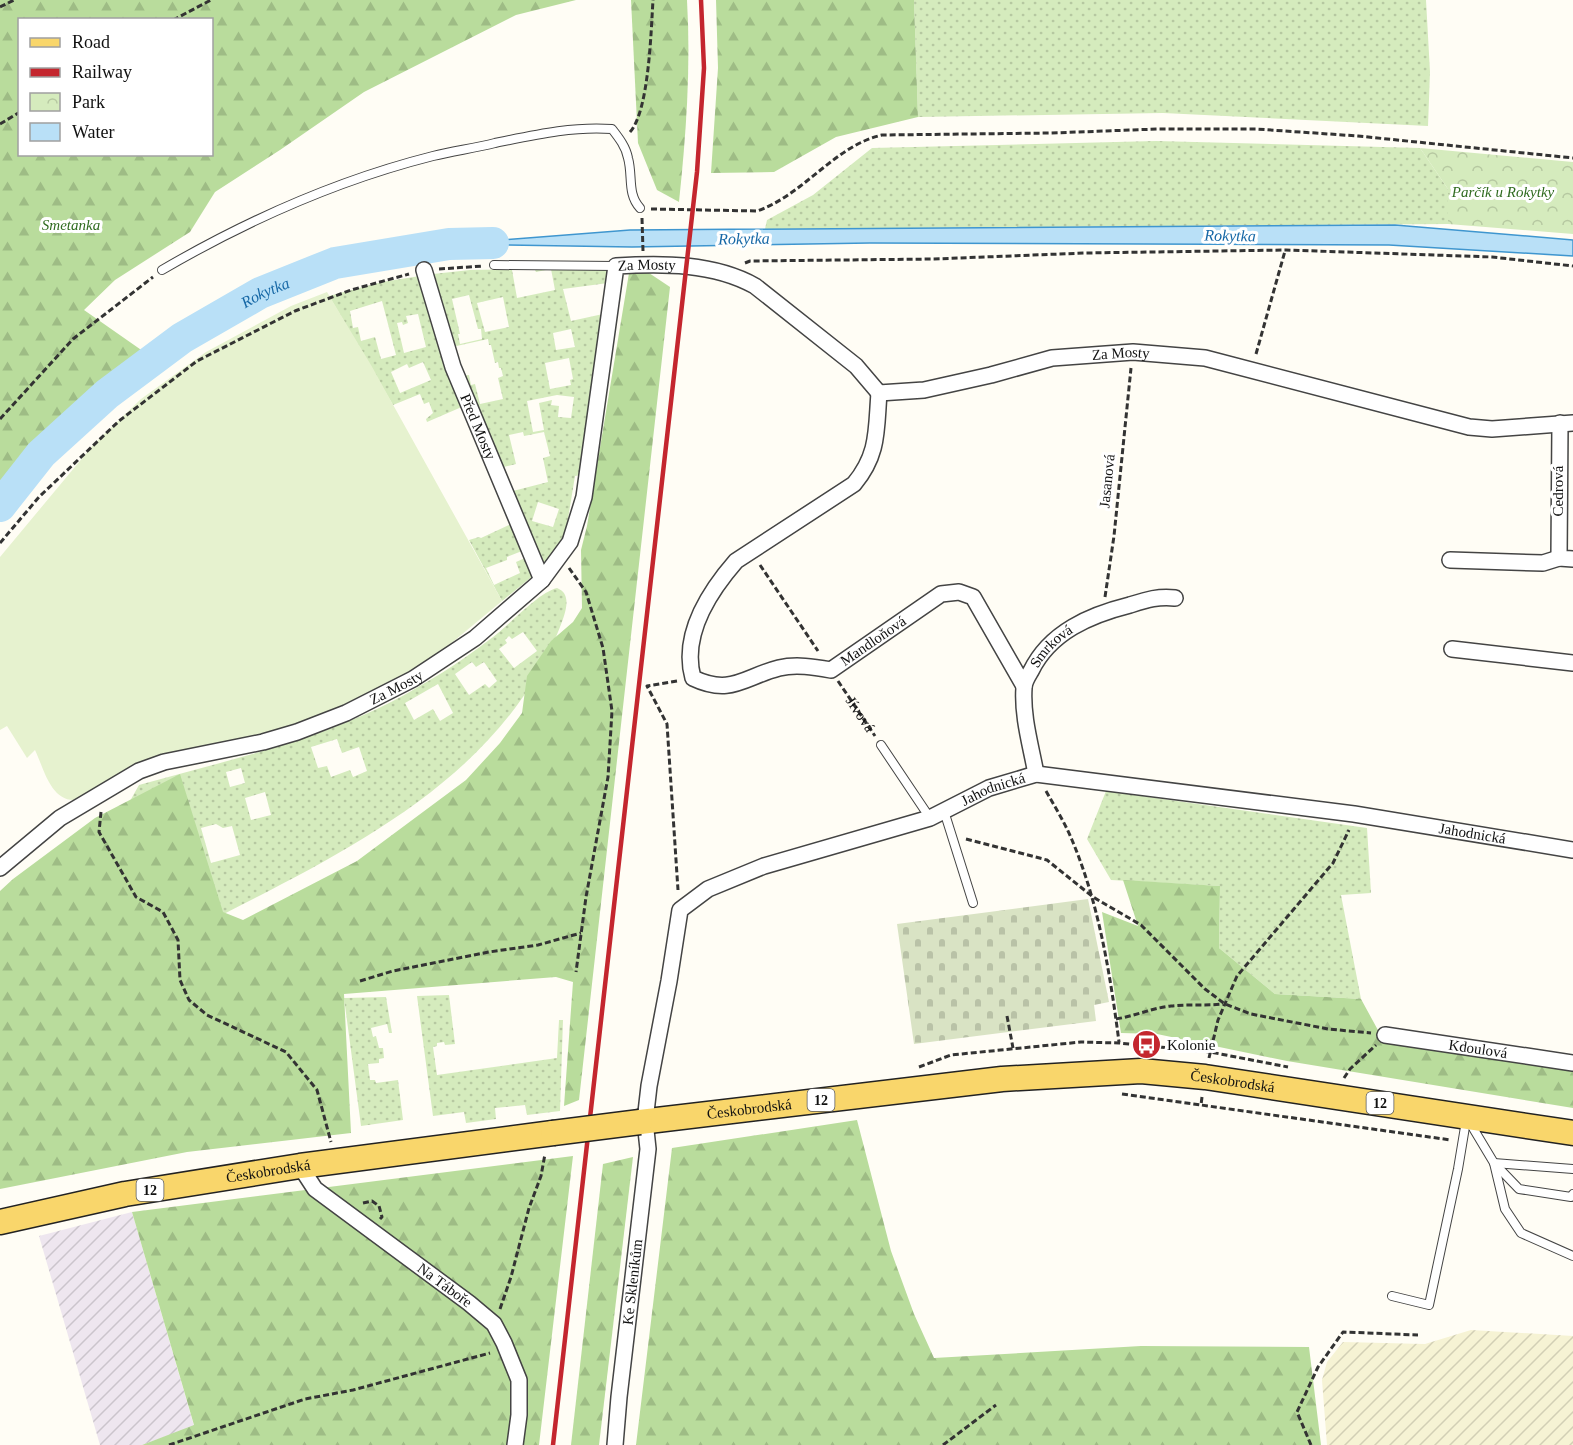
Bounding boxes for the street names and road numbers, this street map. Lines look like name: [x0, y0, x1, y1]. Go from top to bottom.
street label: Za Mosty: [617, 257, 677, 274]
street label: Za Mosty: [1091, 344, 1151, 363]
street label: Před Mosty: [457, 392, 499, 462]
street label: Jasanová: [1096, 453, 1118, 509]
street label: Cedrová: [1550, 465, 1566, 516]
street label: Mandloňová: [837, 613, 909, 669]
street label: Smrková: [1027, 621, 1076, 670]
street label: Za Mosty: [367, 666, 426, 708]
street label: Jívová: [843, 693, 878, 735]
street label: Jahodnická: [958, 770, 1027, 809]
street label: Jahodnická: [1438, 820, 1507, 847]
street label: Kdoulová: [1448, 1037, 1509, 1061]
street label: Českobrodská: [1190, 1068, 1276, 1096]
road number: 12: [808, 1089, 834, 1111]
road number: 12: [1366, 1092, 1394, 1114]
street label: Českobrodská: [706, 1096, 793, 1122]
street label: Českobrodská: [225, 1157, 311, 1186]
road number: 12: [136, 1179, 164, 1201]
street label: Ke Skleníkům: [619, 1238, 645, 1326]
street label: Na Táboře: [415, 1260, 475, 1311]

